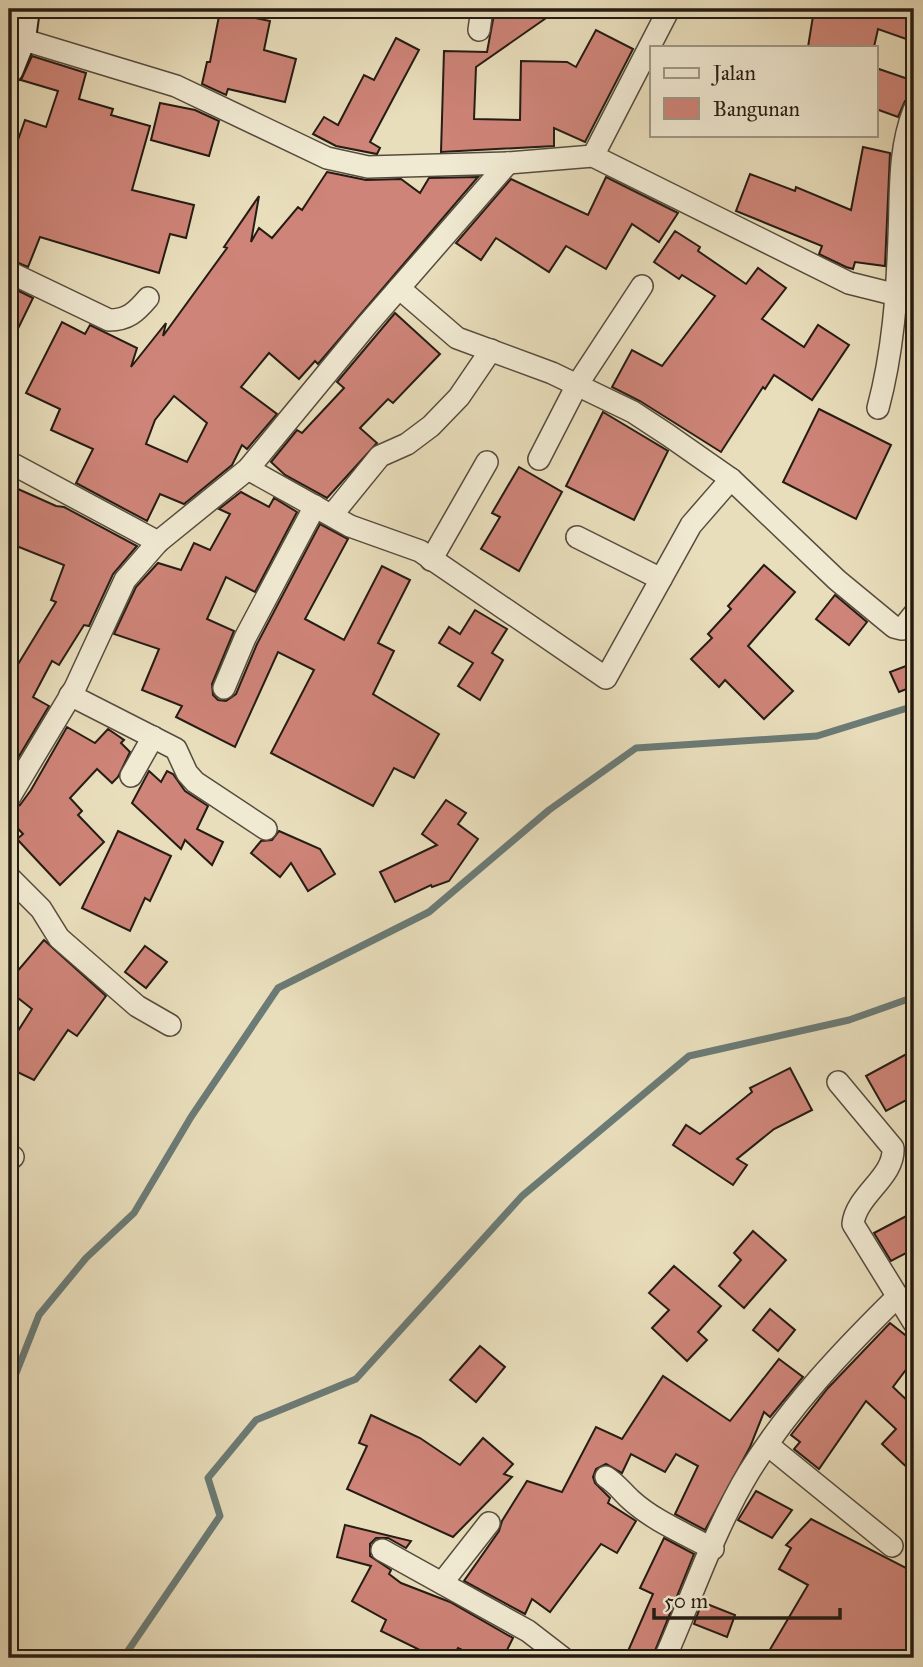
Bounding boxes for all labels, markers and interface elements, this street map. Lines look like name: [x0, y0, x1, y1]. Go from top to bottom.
legend: [650, 46, 878, 136]
text: Jalan: [711, 60, 756, 86]
text: Bangunan: [713, 96, 800, 122]
scale bar: [654, 1576, 839, 1620]
text: 50 m: [664, 1588, 709, 1614]

